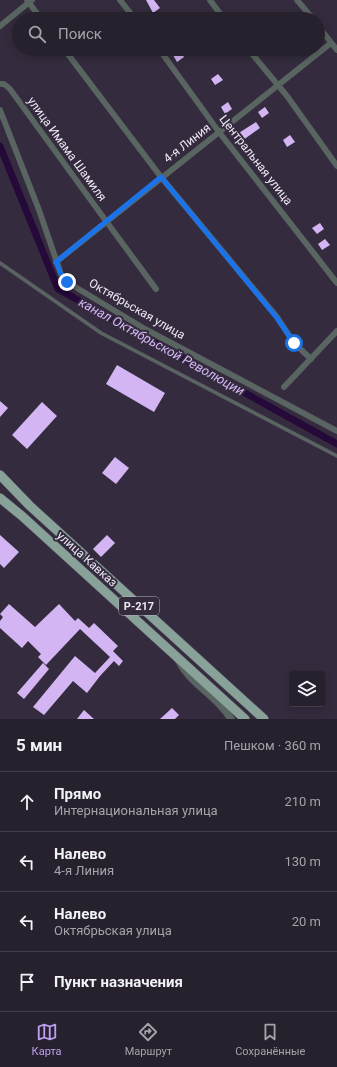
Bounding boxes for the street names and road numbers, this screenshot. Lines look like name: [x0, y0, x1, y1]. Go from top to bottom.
street label: улица Имама Шамиля: [24, 94, 110, 204]
street label: Центральная улица: [216, 112, 296, 208]
street label: 4-я Линия: [161, 120, 213, 166]
street label: Октябрьская улица: [86, 276, 188, 342]
street label: улица Кавказ: [54, 528, 120, 590]
road number: Р-217: [119, 597, 159, 615]

